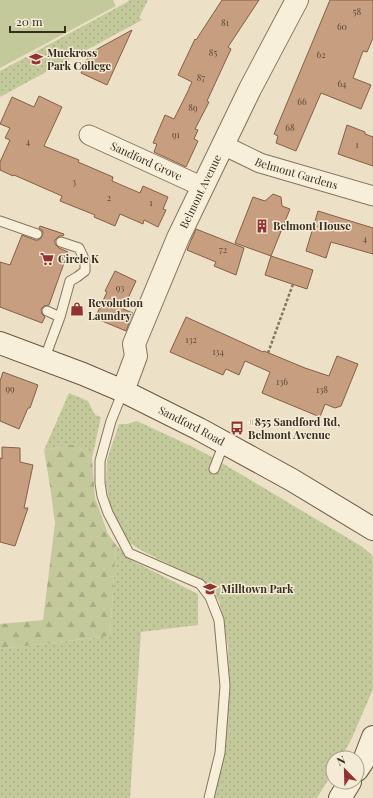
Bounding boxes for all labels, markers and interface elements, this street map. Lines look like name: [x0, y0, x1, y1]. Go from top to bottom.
house number: 58: [353, 5, 362, 17]
scale bar: [10, 8, 65, 34]
text: 20 m: [16, 13, 43, 29]
house number: 81: [221, 16, 230, 28]
house number: 60: [337, 20, 347, 32]
place label: Muckross Park College: [47, 45, 112, 73]
house number: 85: [209, 46, 217, 58]
house number: 62: [317, 48, 325, 60]
school or university icon: Muckross Park College: [28, 51, 44, 67]
house number: 87: [197, 71, 206, 83]
house number: 64: [337, 77, 347, 89]
house number: 66: [297, 95, 307, 107]
house number: 89: [188, 101, 198, 113]
house number: 68: [285, 121, 295, 133]
house number: 91: [172, 128, 181, 140]
house number: 4: [26, 135, 31, 147]
street label: Sandford Grove: [108, 138, 185, 184]
house number: 1: [355, 138, 359, 150]
street label: Belmont Avenue: [176, 151, 224, 231]
street label: Belmont Gardens: [252, 154, 340, 192]
house number: 3: [72, 175, 76, 187]
house number: 2: [107, 191, 111, 203]
house number: 1: [149, 196, 153, 208]
building icon: Belmont House: [254, 218, 270, 234]
place label: Belmont House: [273, 218, 351, 233]
house number: 4: [363, 232, 368, 244]
house number: 72: [219, 243, 227, 255]
supermarket icon: Circle K: [39, 251, 55, 267]
place label: Circle K: [58, 251, 99, 266]
house number: 93: [116, 281, 124, 293]
place label: Revolution Laundry: [88, 295, 143, 323]
shop icon: Revolution Laundry: [69, 301, 85, 317]
house number: 132: [185, 333, 197, 345]
house number: 134: [212, 345, 224, 357]
house number: 136: [276, 375, 288, 387]
house number: 99: [5, 382, 15, 394]
house number: 138: [316, 383, 328, 395]
street label: Sandford Road: [156, 402, 228, 449]
place label: #855 Sandford Rd, Belmont Avenue: [248, 414, 340, 442]
bus stop icon: #855 Sandford Rd, Belmont Avenue: [229, 420, 245, 436]
school or university icon: Milltown Park: [202, 581, 218, 597]
place label: Milltown Park: [221, 581, 294, 596]
north arrow: [325, 750, 365, 790]
text: N: [334, 752, 348, 769]

